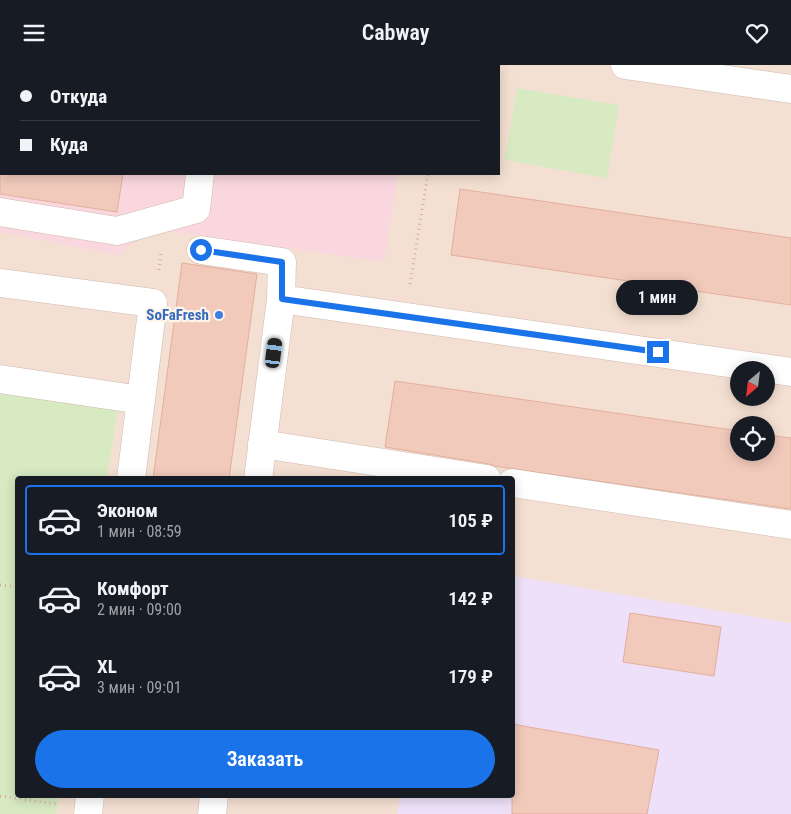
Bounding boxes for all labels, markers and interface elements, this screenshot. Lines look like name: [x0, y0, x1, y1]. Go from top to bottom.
icon: menu: [20, 19, 48, 47]
icon: heart: [743, 19, 771, 47]
text: Cabway: [362, 20, 429, 45]
text: Откуда: [50, 85, 107, 108]
text: Куда: [50, 133, 88, 156]
route start: [190, 239, 212, 261]
callout: 1 мин: [617, 279, 699, 315]
text: 1 мин: [638, 288, 676, 307]
place label: SoFaFresh: [146, 306, 209, 324]
marker: SoFaFresh: [213, 309, 225, 321]
car: [264, 337, 283, 369]
route end: [647, 341, 669, 363]
north arrow: [730, 361, 775, 406]
map controls: [730, 361, 775, 461]
button: locate: [730, 416, 775, 461]
icon: car: [37, 498, 82, 543]
text: Эконом: [97, 499, 158, 522]
text: 105 ₽: [448, 509, 493, 532]
text: 1 мин · 08:59: [97, 522, 182, 541]
icon: car: [37, 576, 82, 621]
text: Комфорт: [97, 577, 169, 600]
text: 142 ₽: [448, 587, 493, 610]
text: 2 мин · 09:00: [97, 600, 182, 619]
icon: car: [37, 654, 82, 699]
text: XL: [97, 655, 117, 678]
text: 179 ₽: [448, 665, 493, 688]
text: 3 мин · 09:01: [97, 678, 182, 697]
button: Заказать: [35, 730, 495, 788]

